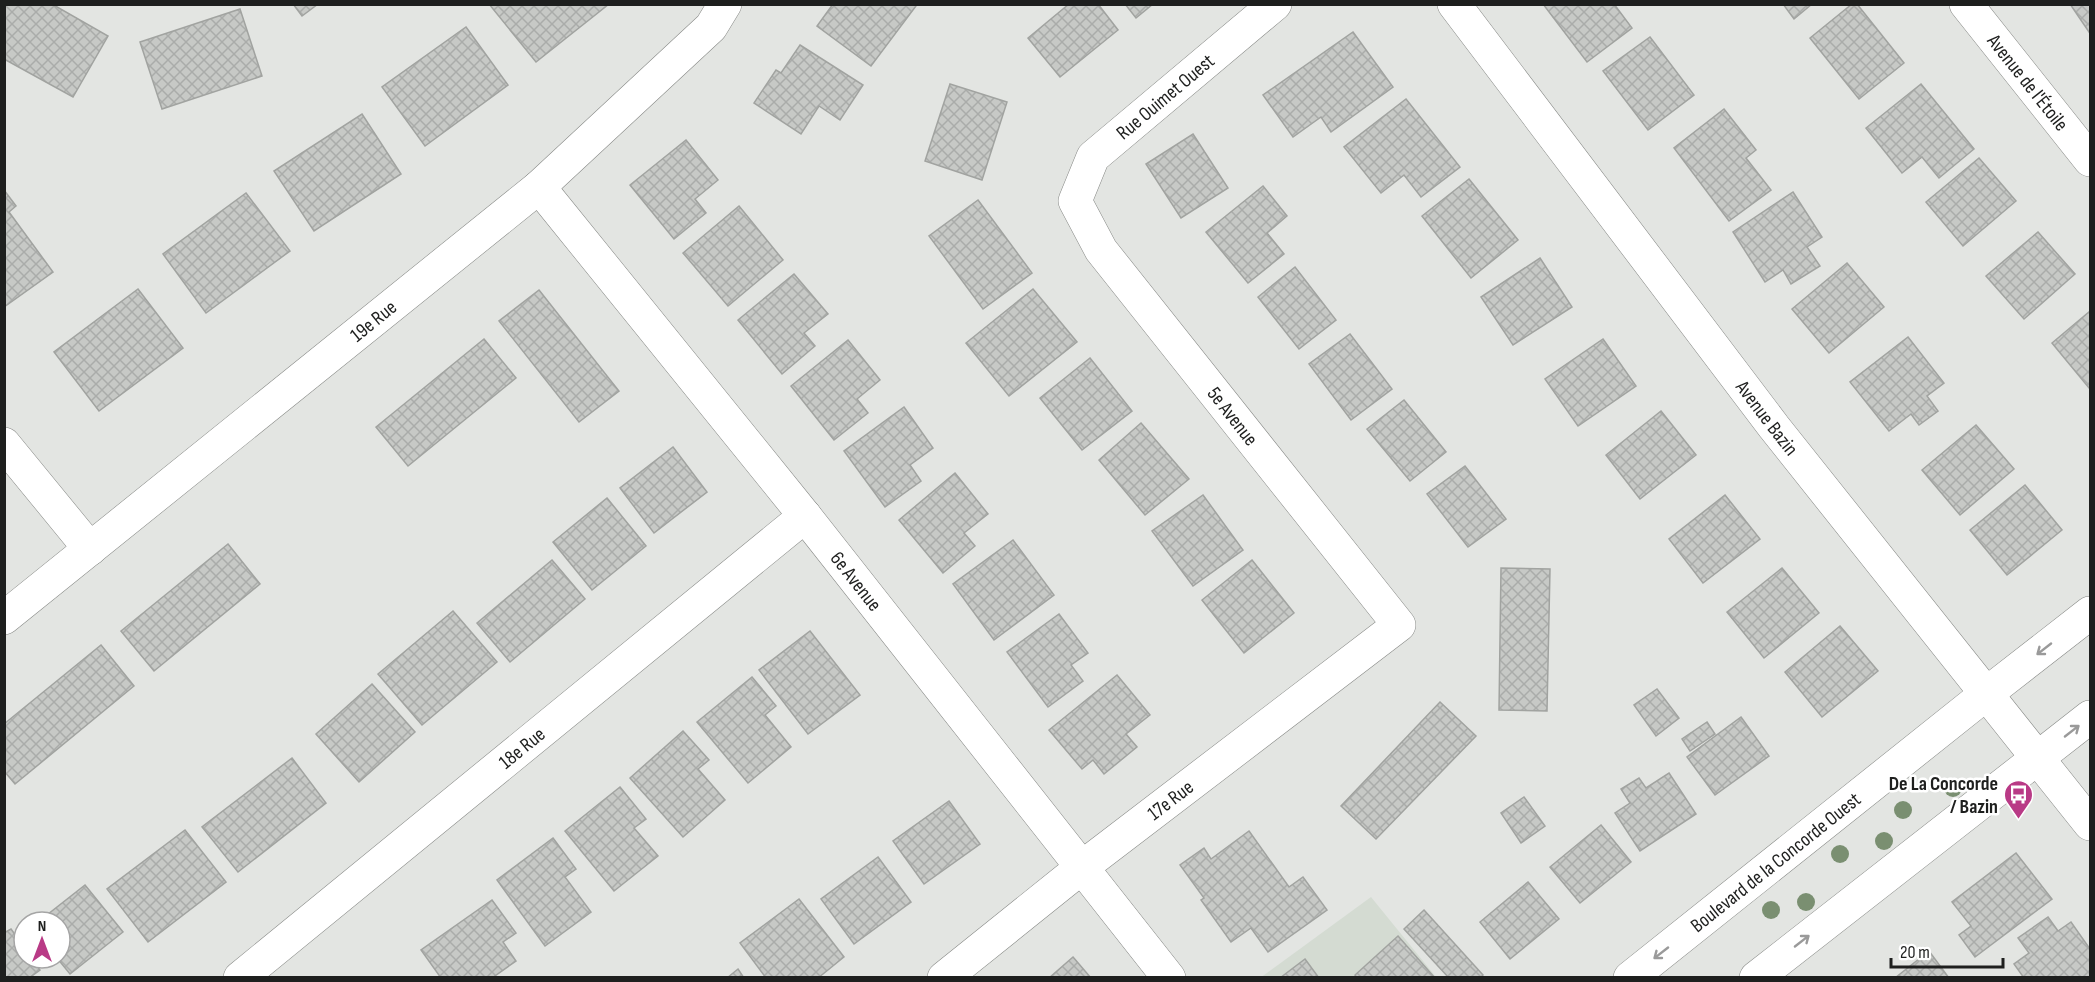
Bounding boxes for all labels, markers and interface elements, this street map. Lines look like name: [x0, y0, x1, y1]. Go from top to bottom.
street label: Avenue de l'Étoile: [1981, 29, 2073, 136]
street label: Rue Ouimet Ouest: [1112, 49, 1220, 145]
street label: 19e Rue: [346, 296, 402, 347]
street label: Avenue Bazin: [1730, 375, 1803, 461]
street label: 5e Avenue: [1202, 382, 1263, 451]
street label: 6e Avenue: [825, 547, 886, 616]
one-way arrow: [2037, 642, 2053, 655]
street label: 18e Rue: [494, 722, 550, 774]
one-way arrow: [2064, 725, 2080, 738]
place label: De La Concorde / Bazin: [1889, 772, 1998, 819]
street label: 17e Rue: [1143, 775, 1199, 826]
bus stop icon: De La Concorde / Bazin: [2003, 778, 2035, 820]
street label: Boulevard de la Concorde Ouest: [1686, 788, 1866, 938]
north arrow: [12, 910, 72, 970]
text: N: [38, 917, 46, 936]
scale bar: [1891, 931, 2004, 969]
one-way arrow: [1794, 935, 1810, 948]
text: 20 m: [1900, 942, 1930, 963]
one-way arrow: [1653, 946, 1669, 959]

